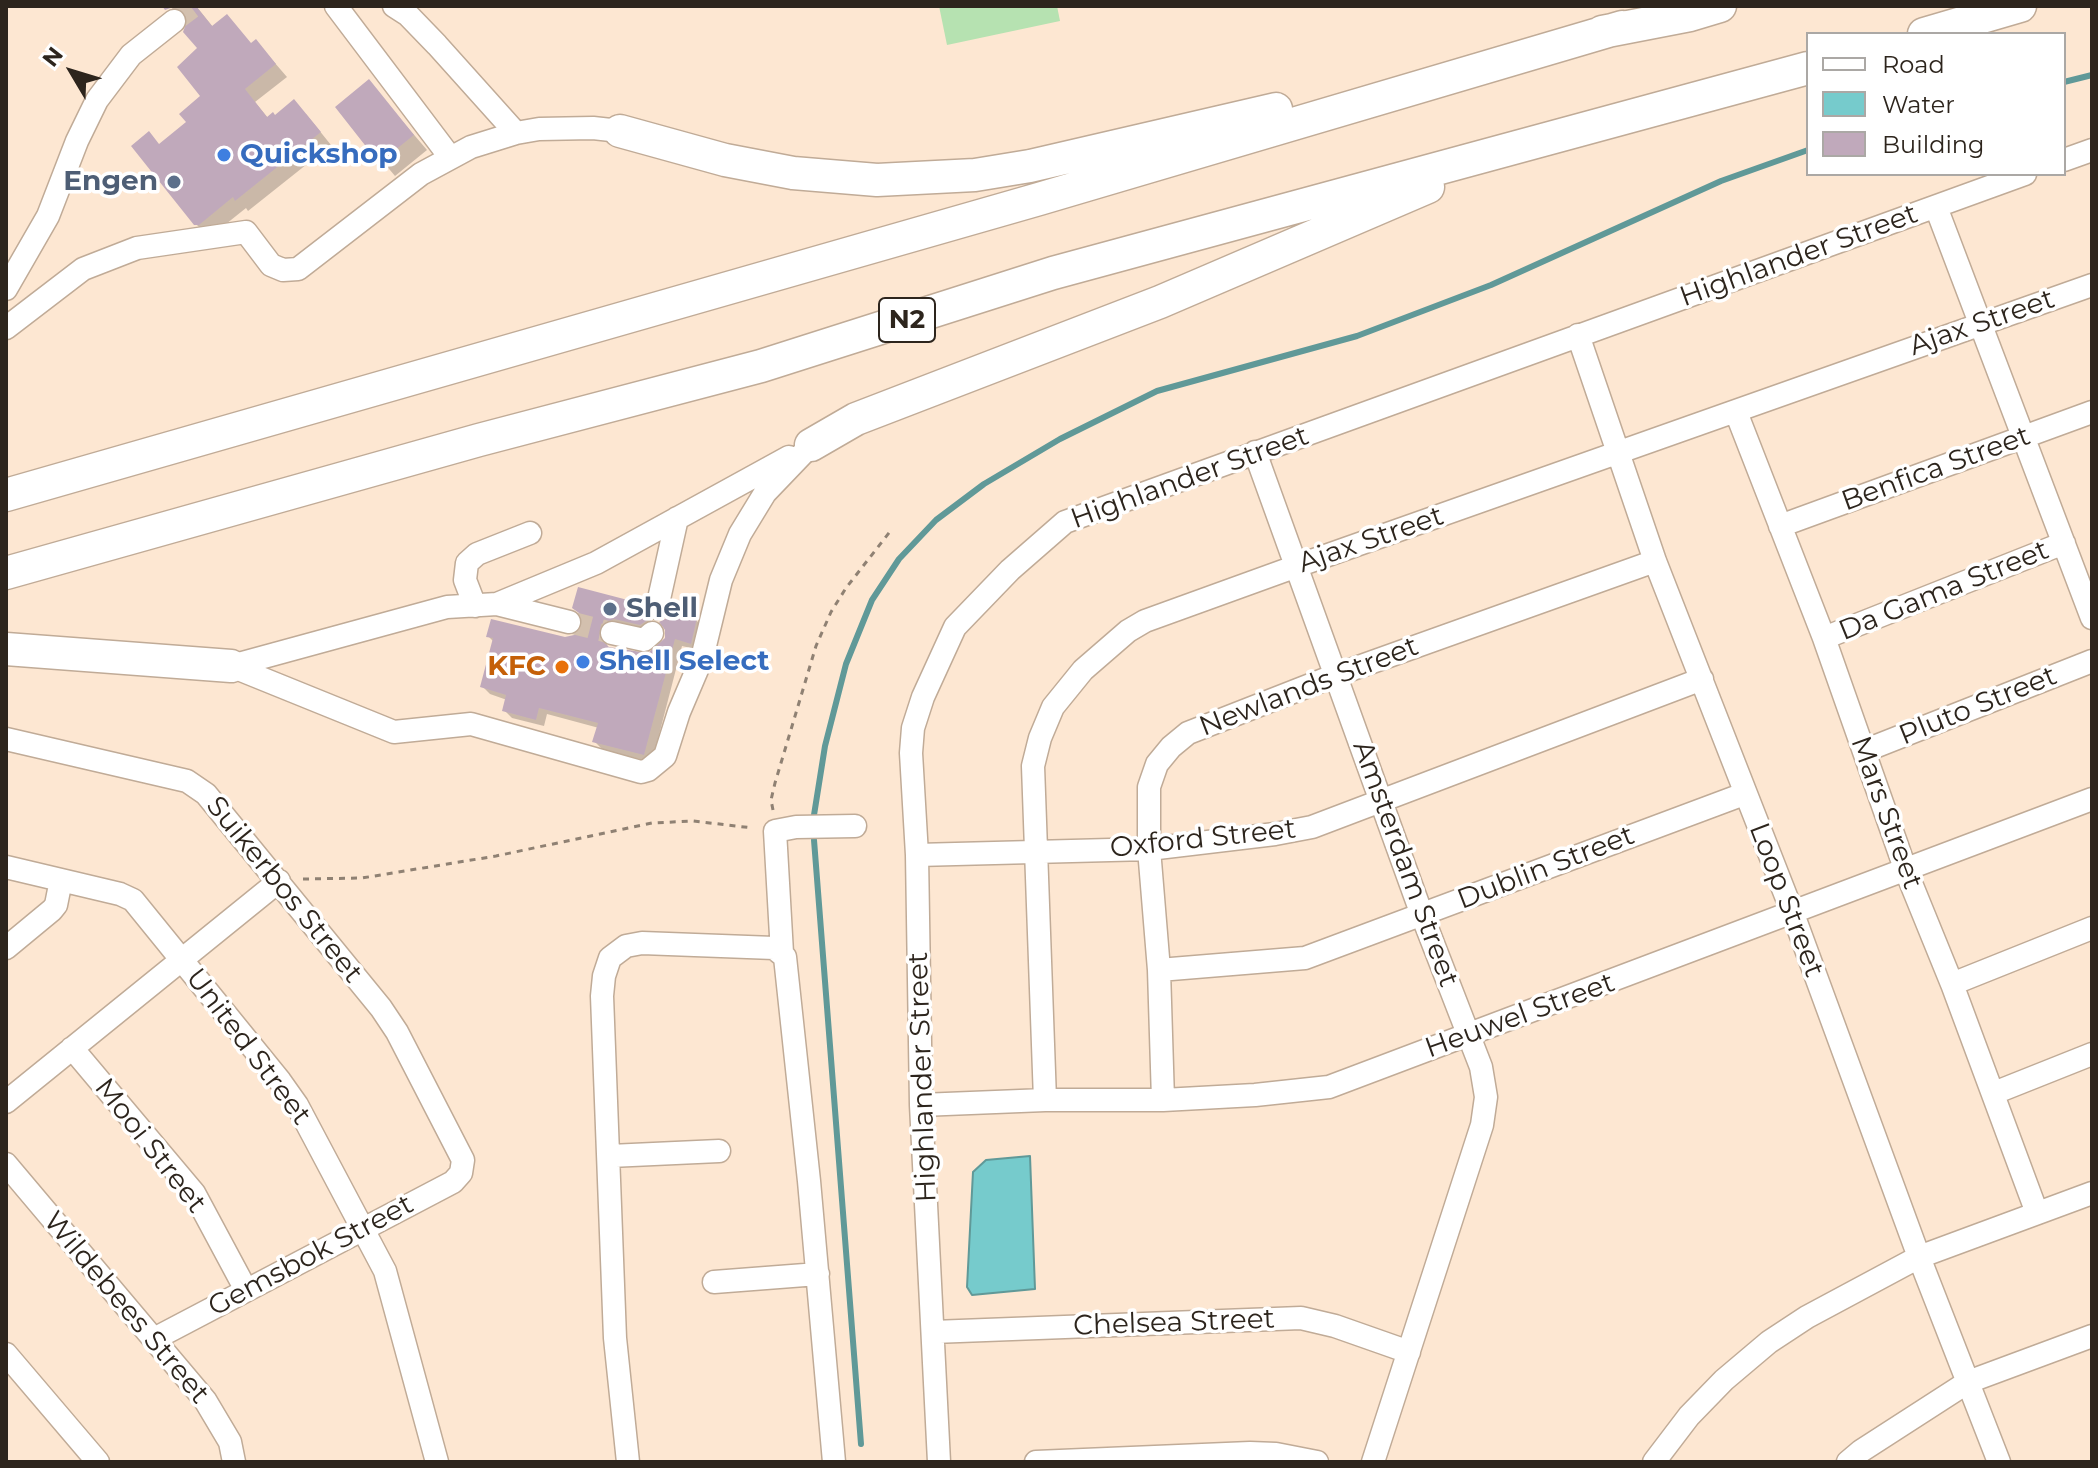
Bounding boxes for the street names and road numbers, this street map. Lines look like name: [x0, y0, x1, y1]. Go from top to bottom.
street label: Highlander Street: [1676, 197, 1922, 315]
street label: Ajax Street: [1905, 283, 2059, 363]
road number: N2: [879, 298, 935, 342]
street label: Highlander Street: [1067, 419, 1313, 537]
street label: Benfica Street: [1837, 419, 2035, 519]
street label: Ajax Street: [1294, 500, 1448, 580]
street label: Da Gama Street: [1834, 534, 2054, 648]
street label: Newlands Street: [1195, 630, 1423, 744]
street label: Pluto Street: [1894, 659, 2062, 753]
street label: Mars Street: [1843, 732, 1929, 894]
street label: Amsterdam Street: [1345, 736, 1465, 992]
street label: Suikerbos Street: [199, 790, 369, 990]
street label: Oxford Street: [1108, 813, 1298, 865]
street label: Loop Street: [1741, 818, 1831, 982]
street label: Dublin Street: [1453, 819, 1639, 917]
street label: Highlander Street: [902, 951, 944, 1203]
street label: United Street: [178, 962, 318, 1132]
street label: Heuwel Street: [1421, 966, 1619, 1066]
street label: Mooi Street: [87, 1072, 213, 1220]
street label: Gemsbok Street: [203, 1188, 419, 1324]
street label: Wildebees Street: [36, 1205, 216, 1411]
street label: Chelsea Street: [1073, 1303, 1275, 1343]

